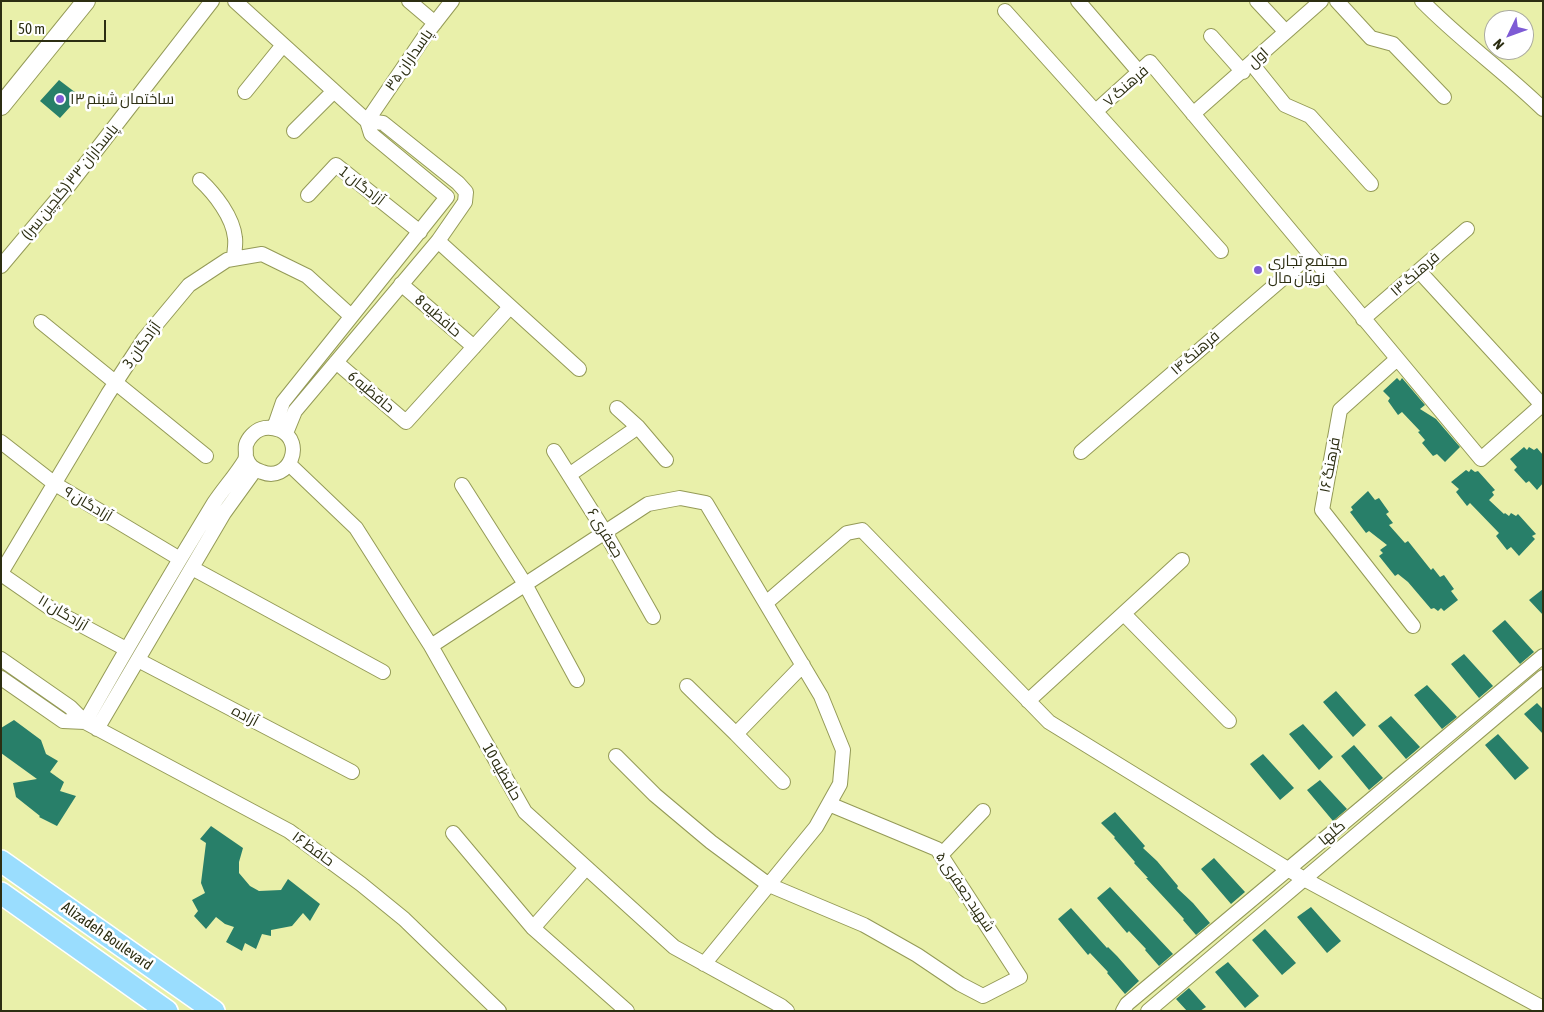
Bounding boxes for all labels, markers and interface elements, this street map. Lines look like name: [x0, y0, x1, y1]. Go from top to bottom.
scale bar: [12, 10, 109, 42]
north arrow: [1484, 10, 1534, 60]
text: 50 m: [18, 20, 45, 37]
street label: پاسداران ۳۵: [381, 26, 437, 94]
text: N: [1490, 36, 1507, 53]
street label: اول: [1244, 44, 1272, 72]
street label: فرهنگ ۷: [1100, 62, 1152, 110]
place label: ساختمان شبنم ۱۳: [70, 90, 174, 108]
marker: ساختمان شبنم ۱۳: [54, 93, 66, 105]
street label: پاسداران ۳۳ (گلچین سرا): [18, 120, 122, 244]
street label: آزادگان 1: [336, 163, 388, 209]
street label: فرهنگ ۱۳: [1387, 248, 1443, 300]
place label: مجتمع تجاری نویان مال: [1268, 252, 1348, 287]
marker: مجتمع تجاری نویان مال: [1252, 264, 1264, 276]
street label: حافظیه 8: [411, 291, 465, 341]
street label: آزادگان 3: [119, 318, 165, 372]
street label: فرهنگ ۱۴: [1167, 327, 1223, 379]
street label: حافظیه 6: [344, 367, 398, 417]
street label: فرهنگ ۱۶: [1316, 436, 1344, 494]
street label: آزادگان ۹: [60, 482, 116, 526]
street label: جعفری ۶: [583, 505, 627, 561]
street label: آزادگان ۱۱: [35, 591, 91, 635]
street label: آزاده: [228, 701, 262, 731]
street label: حافظیه 10: [479, 741, 525, 803]
street label: گلها: [1315, 817, 1349, 849]
street label: حافظ ۱۶: [288, 828, 338, 870]
street label: شهید جعفری ۵: [932, 849, 998, 935]
street label: Alizadeh Boulevard: [58, 898, 156, 974]

